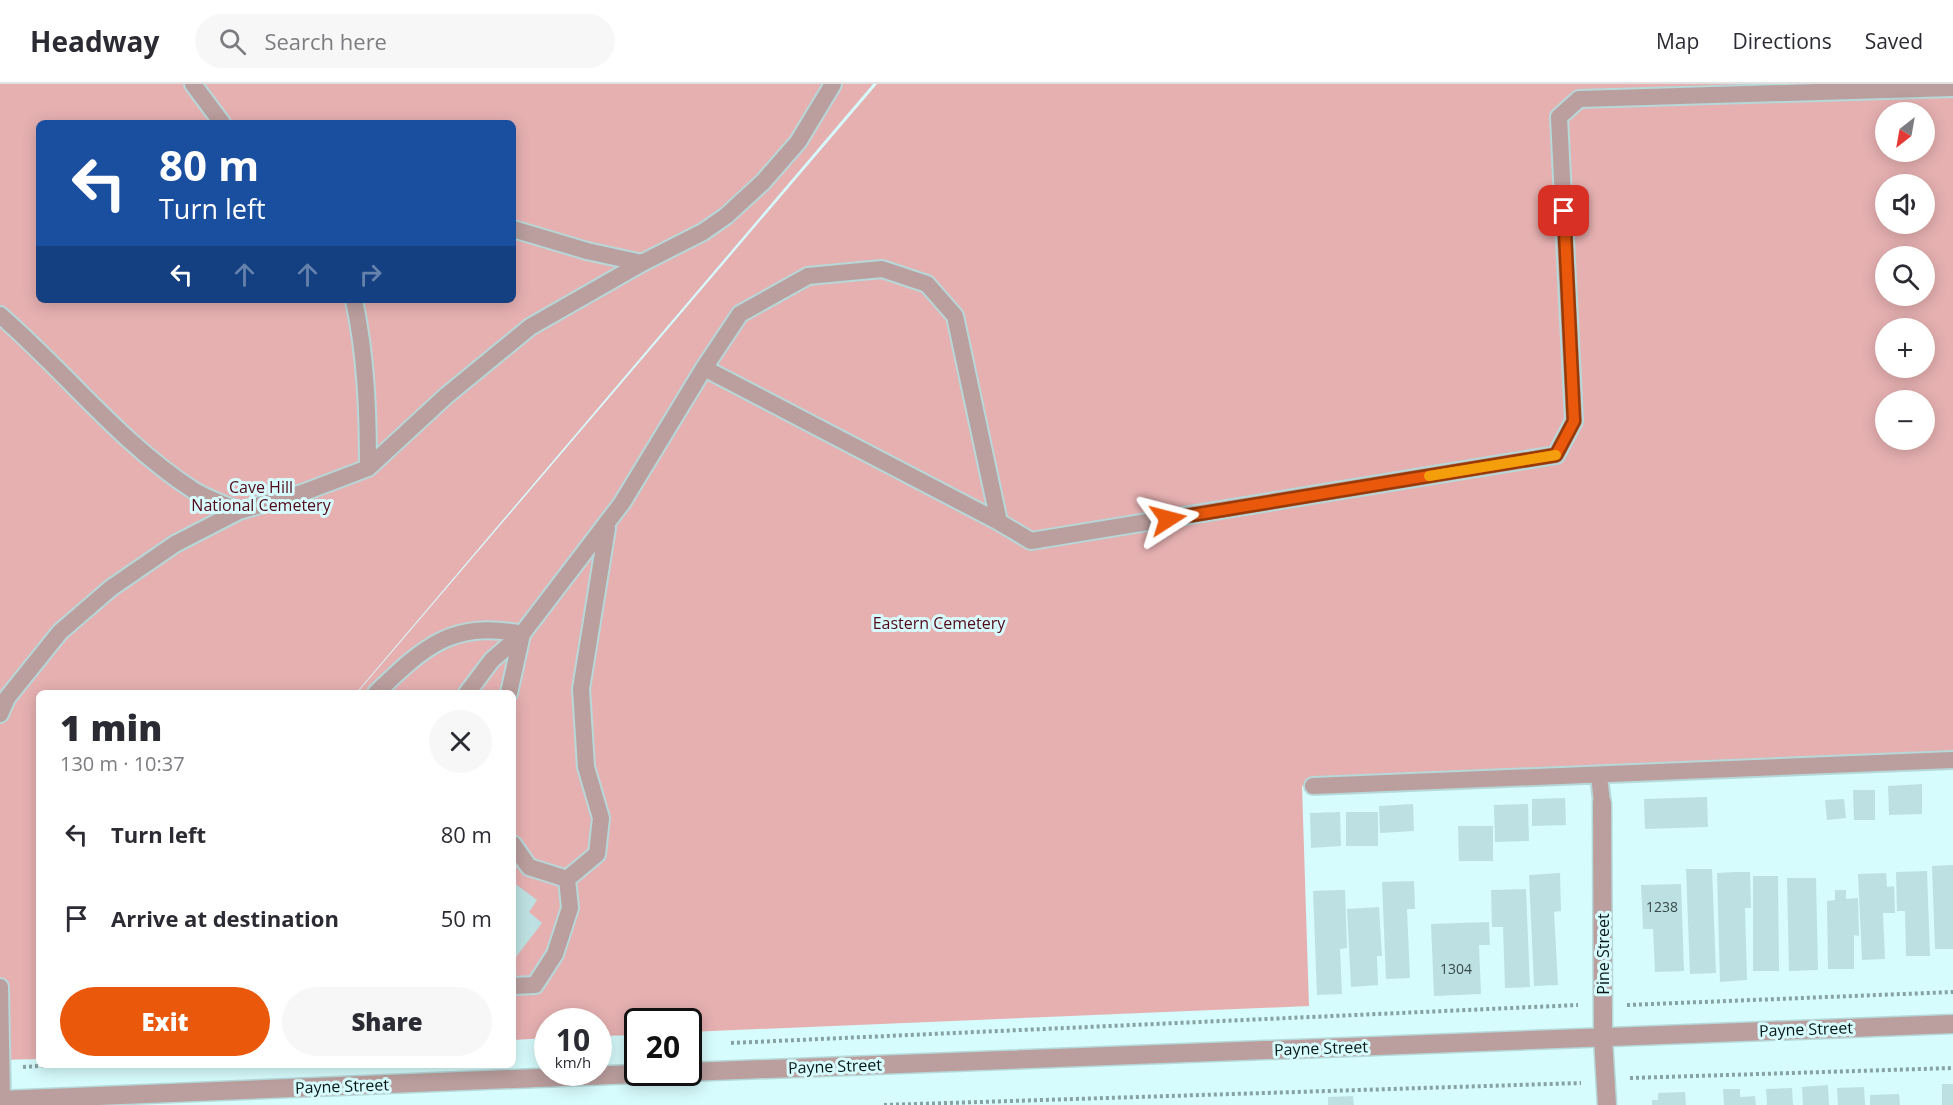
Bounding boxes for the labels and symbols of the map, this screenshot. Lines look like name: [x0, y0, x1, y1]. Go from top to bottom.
north arrow: [1875, 102, 1935, 162]
pin: [1538, 185, 1589, 236]
park label: Cave Hill National Cemetery: [191, 476, 332, 516]
position arrow: [1136, 487, 1200, 551]
park label: Eastern Cemetery: [873, 612, 1006, 634]
house number: 1238: [1646, 897, 1678, 916]
street label: Pine Street: [1592, 913, 1614, 995]
house number: 1304: [1440, 959, 1472, 978]
speed limit sign: 20: [624, 1008, 702, 1086]
street label: Payne Street: [1759, 1016, 1854, 1042]
street label: Payne Street: [1274, 1035, 1369, 1061]
street label: Payne Street: [788, 1053, 883, 1079]
street label: Payne Street: [295, 1073, 390, 1099]

